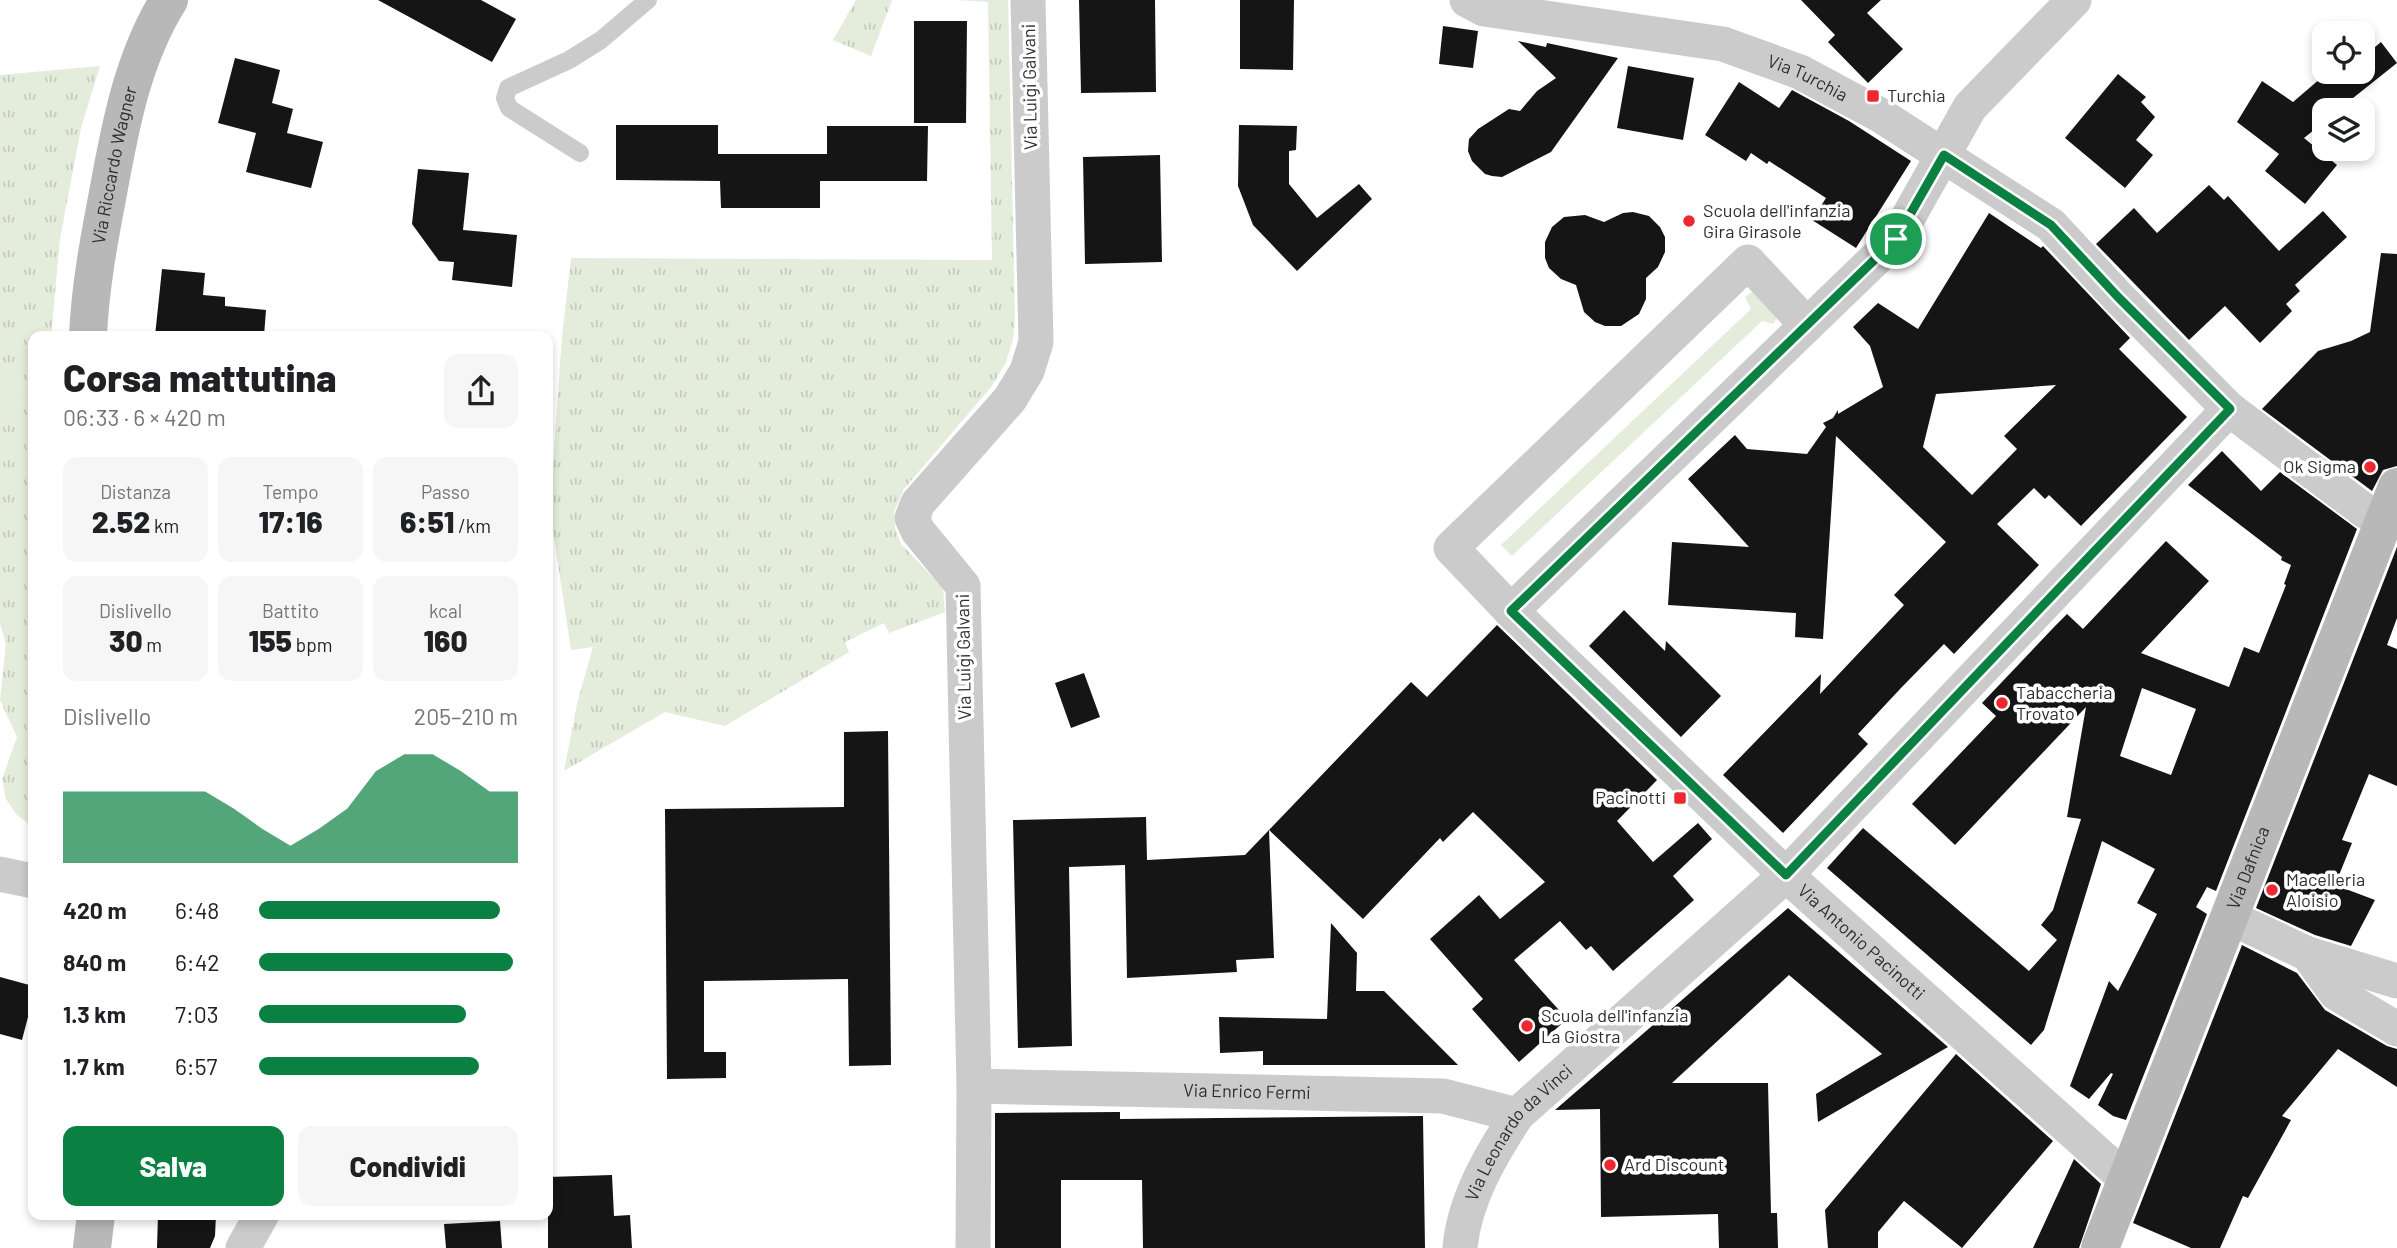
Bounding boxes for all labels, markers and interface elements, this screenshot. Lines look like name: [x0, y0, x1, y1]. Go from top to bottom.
map controls: [2312, 21, 2375, 161]
button: locate: [2312, 21, 2375, 84]
street label: Via Luigi Galvani: [1017, 24, 1041, 150]
street label: Via Turchia: [1765, 49, 1852, 106]
street label: Via Riccardo Wagner: [87, 83, 141, 246]
place label: Turchia: [1887, 84, 1945, 106]
marker: Turchia: [1865, 88, 1881, 104]
button: layers: [2312, 98, 2375, 161]
place label: Scuola dell'infanzia Gira Girasole: [1703, 199, 1850, 242]
pin: [1866, 209, 1926, 269]
marker: Scuola dell'infanzia Gira Girasole: [1681, 213, 1697, 229]
icon: arrive: [1877, 220, 1915, 258]
text: Corsa mattutina: [63, 354, 337, 400]
button: share: [444, 354, 518, 428]
text: 06:33 · 6 × 420 m: [63, 403, 226, 431]
place label: Ok Sigma: [2283, 455, 2356, 477]
marker: Ok Sigma: [2362, 459, 2378, 475]
text: Distanza: [100, 480, 171, 503]
text: Tempo: [262, 480, 319, 503]
text: Passo: [421, 480, 470, 503]
text: 2.52: [92, 503, 150, 539]
text: 17:16: [259, 503, 322, 539]
text: 6:51: [400, 503, 454, 539]
text: km: [150, 514, 179, 537]
text: /km: [454, 514, 491, 537]
street label: Via Luigi Galvani: [951, 594, 975, 720]
text: Dislivello: [99, 599, 172, 622]
text: Battito: [262, 599, 319, 622]
text: kcal: [429, 599, 462, 622]
text: 30: [109, 622, 143, 658]
text: 155: [249, 622, 292, 658]
text: 160: [423, 622, 468, 658]
text: m: [143, 633, 162, 656]
text: bpm: [292, 633, 332, 656]
place label: Tabaccheria Trovato: [2016, 681, 2112, 724]
marker: Tabaccheria Trovato: [1994, 695, 2010, 711]
text: Dislivello: [63, 702, 151, 730]
text: 205–210 m: [414, 702, 518, 730]
place label: Pacinotti: [1595, 786, 1666, 808]
marker: Pacinotti: [1672, 790, 1688, 806]
street label: Via Dafnica: [2221, 823, 2274, 912]
place label: Macelleria Aloisio: [2286, 868, 2365, 911]
street label: Via Antonio Pacinotti: [1794, 879, 1930, 1004]
marker: Macelleria Aloisio: [2264, 882, 2280, 898]
text: 420 m: [63, 896, 127, 924]
text: 6:48: [175, 896, 219, 924]
text: 840 m: [63, 948, 126, 976]
text: 6:42: [175, 948, 220, 976]
text: 1.3 km: [63, 1000, 126, 1028]
text: 7:03: [175, 1000, 219, 1028]
place label: Scuola dell'infanzia La Giostra: [1541, 1004, 1688, 1047]
marker: Scuola dell'infanzia La Giostra: [1519, 1018, 1535, 1034]
text: 1.7 km: [63, 1052, 125, 1080]
text: 6:57: [175, 1052, 217, 1080]
street label: Via Leonardo da Vinci: [1460, 1059, 1576, 1204]
street label: Via Enrico Fermi: [1183, 1078, 1311, 1103]
button: Salva: [63, 1126, 284, 1206]
button: Condividi: [298, 1126, 518, 1206]
place label: Ard Discount: [1624, 1153, 1724, 1175]
marker: Ard Discount: [1602, 1157, 1618, 1173]

